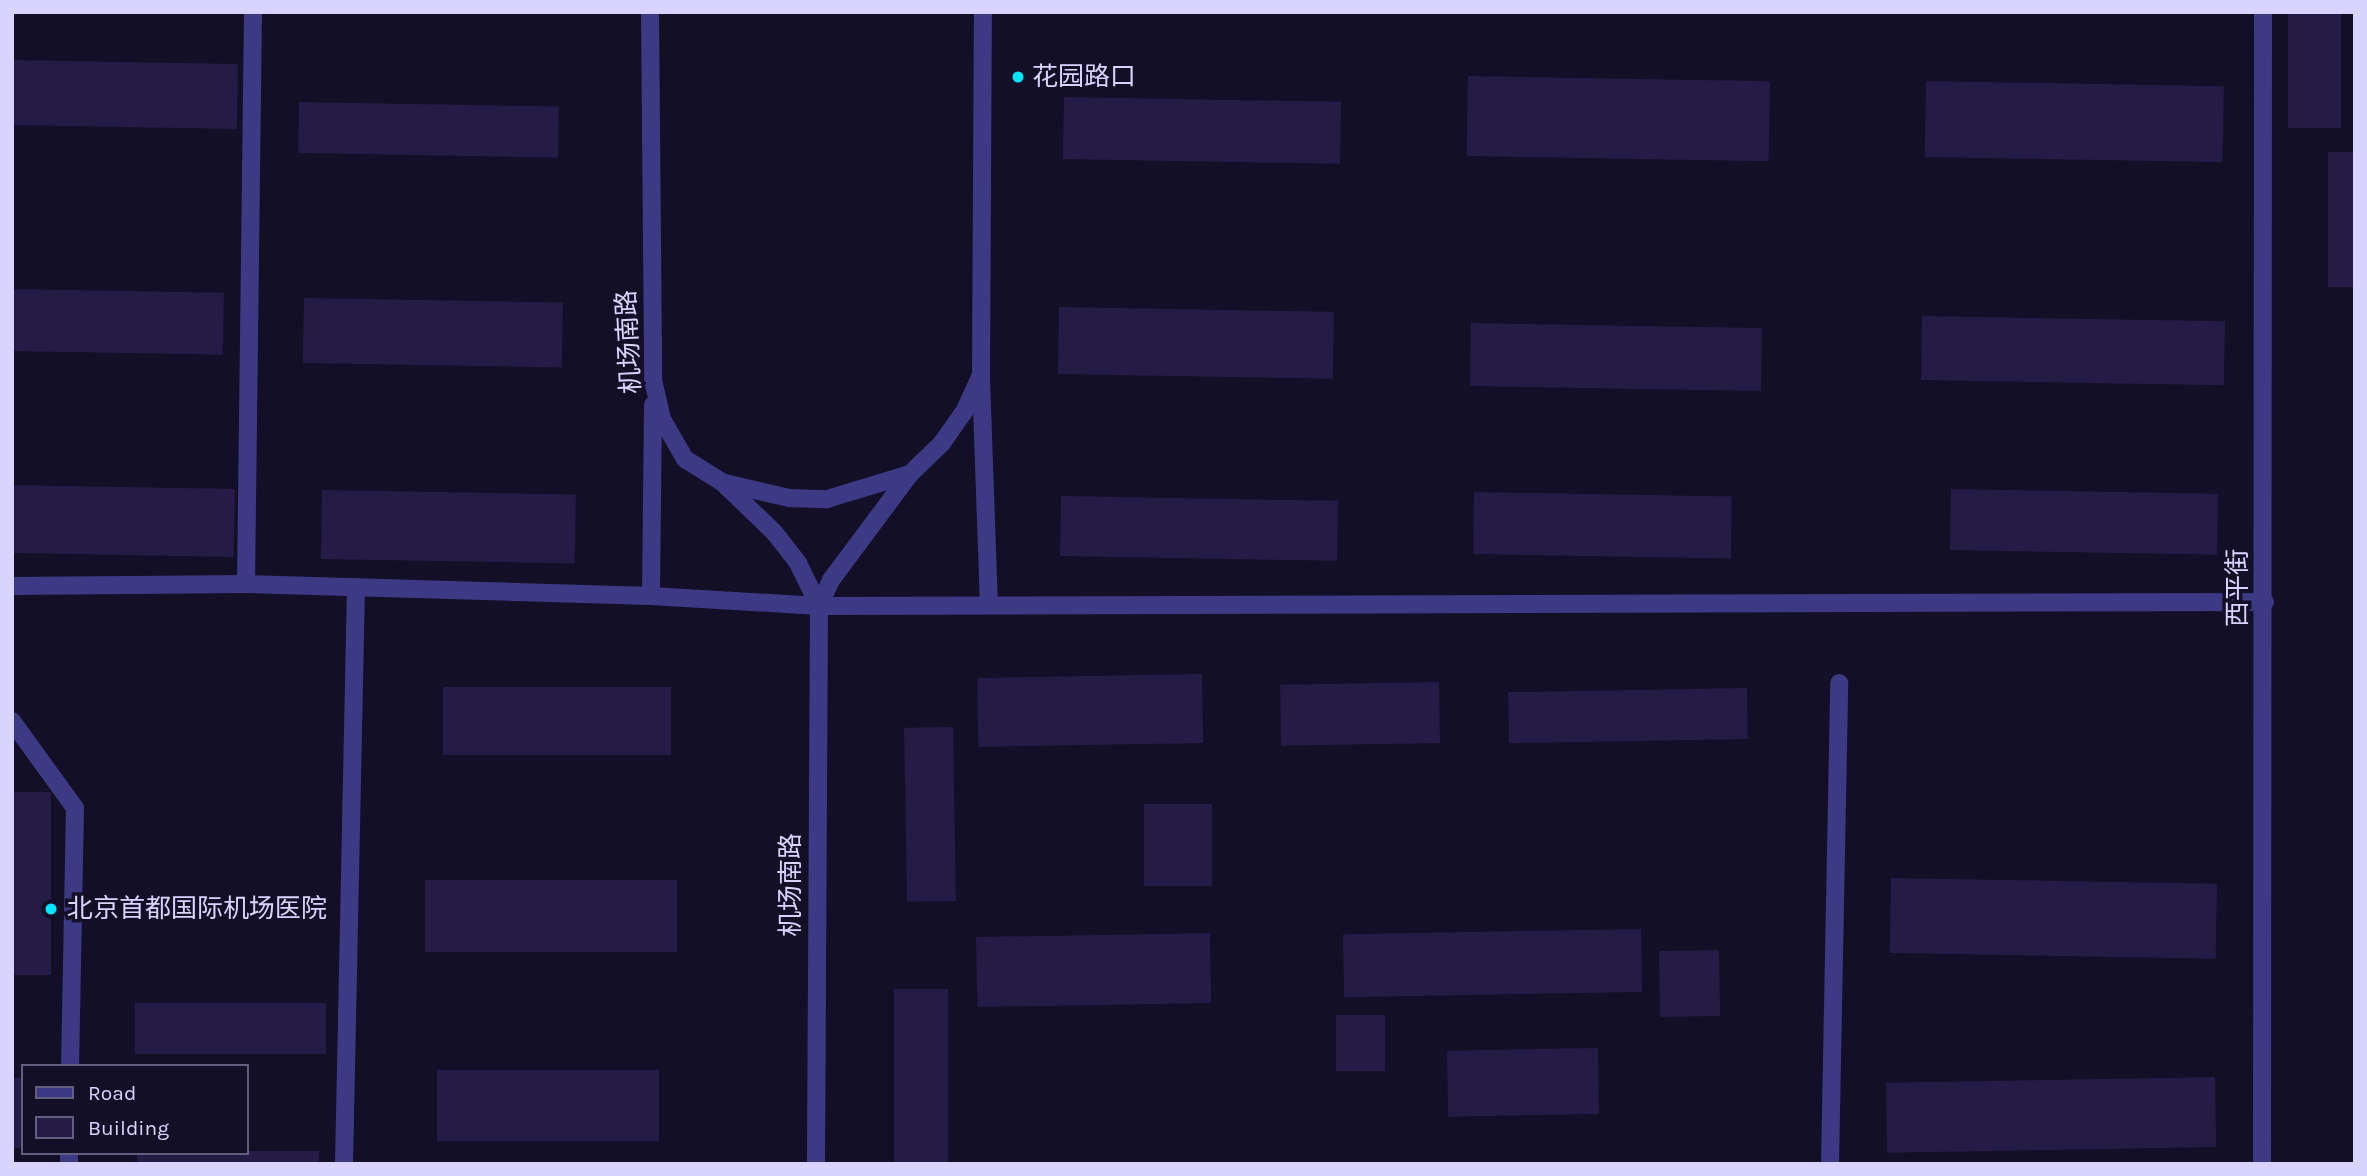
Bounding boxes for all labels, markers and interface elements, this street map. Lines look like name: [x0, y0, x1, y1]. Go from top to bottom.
place label: 花园路口: [1032, 61, 1136, 93]
marker: 花园路口: [1010, 69, 1026, 85]
street label: 机场南路: [611, 289, 647, 395]
street label: 西平街: [2222, 549, 2254, 627]
street label: 机场南路: [775, 833, 807, 937]
place label: 北京首都国际机场医院: [67, 893, 327, 925]
marker: 北京首都国际机场医院: [41, 899, 61, 919]
legend: [21, 1064, 248, 1155]
text: Road: [88, 1081, 136, 1105]
text: Building: [88, 1116, 169, 1140]

